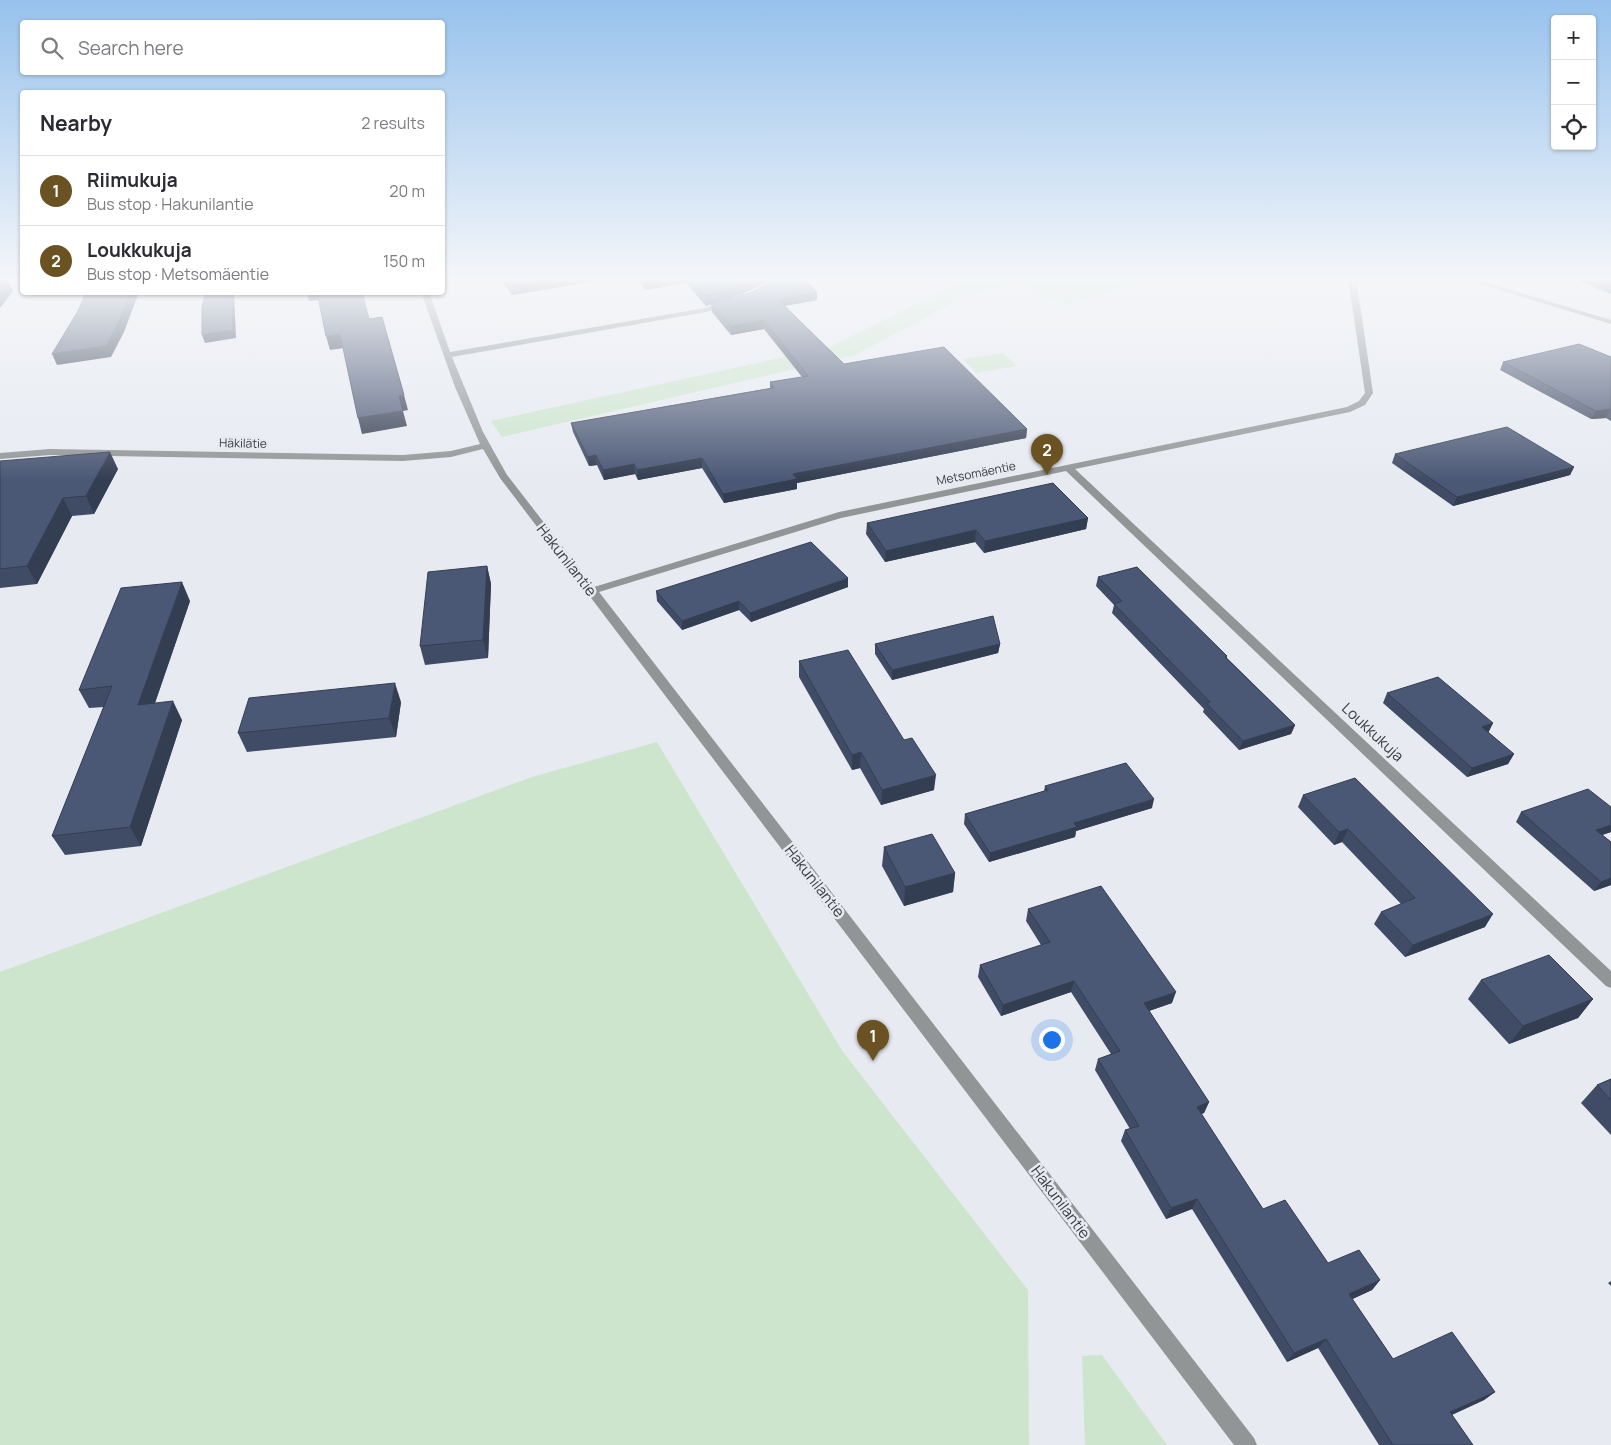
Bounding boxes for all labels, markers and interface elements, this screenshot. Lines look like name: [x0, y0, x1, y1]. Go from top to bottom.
map controls: [1551, 15, 1596, 150]
button: +: [1551, 15, 1596, 60]
search box: [20, 20, 445, 75]
icon: search: [38, 34, 66, 62]
text: Search here: [78, 35, 184, 61]
button: −: [1551, 60, 1596, 105]
button: locate: [1551, 105, 1596, 150]
text: Nearby: [40, 109, 112, 137]
text: 2 results: [361, 112, 425, 134]
text: Riimukuja: [87, 167, 178, 193]
text: 1: [52, 180, 60, 202]
text: 20 m: [389, 180, 425, 202]
text: Bus stop · Hakunilantie: [87, 193, 254, 215]
text: Loukkukuja: [87, 237, 192, 263]
text: 2: [51, 250, 61, 272]
text: 150 m: [383, 250, 425, 272]
text: Bus stop · Metsomäentie: [87, 263, 269, 285]
street label: Häkilätie: [219, 434, 267, 452]
pin: 2: [1031, 434, 1063, 475]
street label: Metsomäentie: [935, 457, 1017, 489]
street label: Hakunilantie: [532, 519, 602, 601]
street label: Loukkukuja: [1337, 698, 1409, 766]
street label: Hakunilantie: [780, 840, 850, 922]
pin: 1: [857, 1020, 889, 1061]
your location: [1039, 1027, 1065, 1053]
street label: Hakunilantie: [1027, 1161, 1096, 1243]

